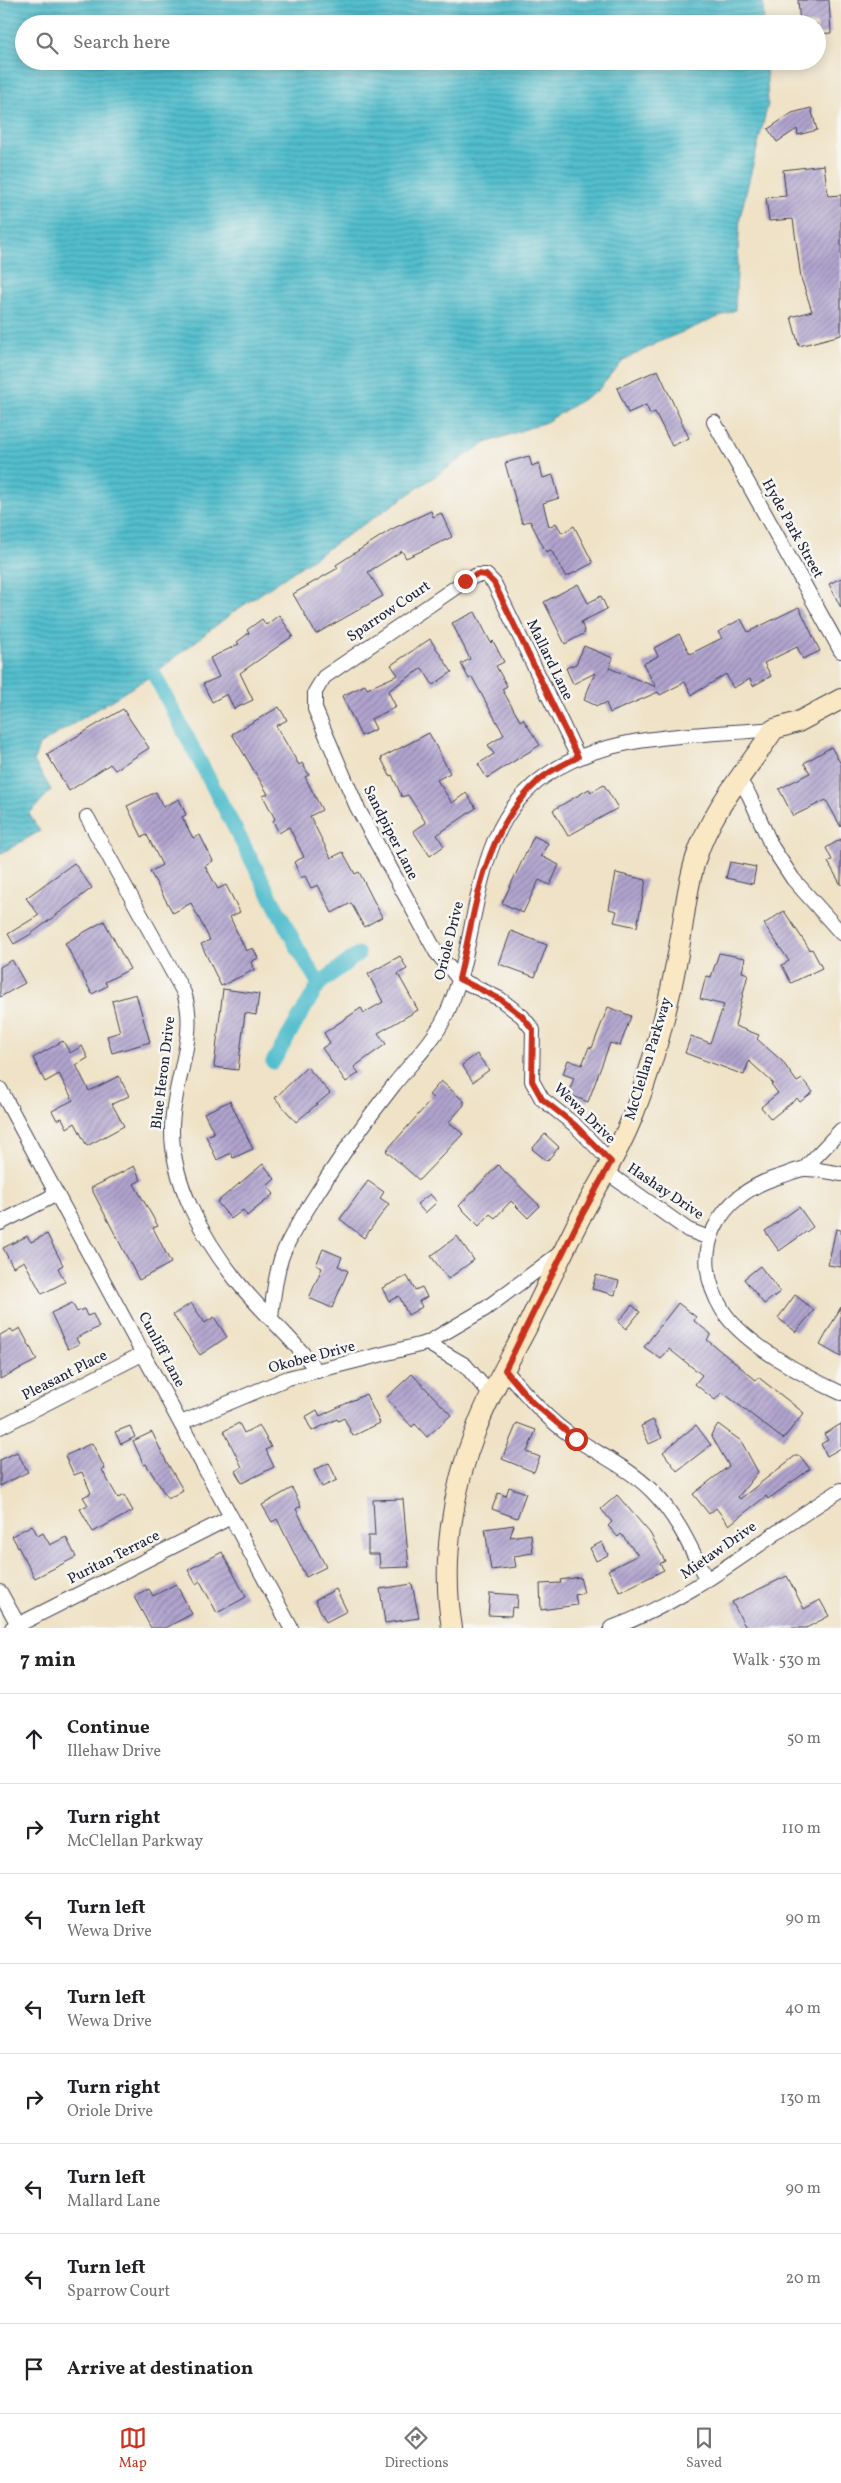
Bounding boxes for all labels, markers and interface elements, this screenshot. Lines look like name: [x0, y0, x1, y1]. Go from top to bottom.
search box: [15, 15, 826, 70]
icon: search: [33, 29, 61, 57]
text: Search here: [73, 30, 170, 56]
street label: Hyde Park Street: [756, 475, 828, 583]
route end: [454, 570, 477, 593]
street label: Sparrow Court: [343, 576, 435, 648]
street label: Mallard Lane: [520, 616, 578, 704]
street label: Sandpiper Lane: [357, 782, 423, 884]
street label: Oriole Drive: [430, 899, 470, 983]
street label: McClellan Parkway: [620, 995, 678, 1123]
street label: Blue Heron Drive: [147, 1015, 181, 1131]
street label: Wewa Drive: [548, 1079, 620, 1149]
street label: Hashay Drive: [622, 1159, 708, 1225]
street label: Cunliff Lane: [132, 1309, 190, 1391]
street label: Okobee Drive: [266, 1336, 358, 1380]
street label: Pleasant Place: [19, 1345, 111, 1407]
route start: [565, 1428, 588, 1451]
street label: Mietaw Drive: [677, 1517, 761, 1585]
street label: Puritan Terrace: [64, 1526, 164, 1590]
text: 7 min: [20, 1646, 76, 1675]
text: Walk · 530 m: [733, 1650, 821, 1672]
text: Continue: [67, 1715, 150, 1741]
icon: ahead: [20, 1725, 48, 1753]
text: 50 m: [787, 1728, 821, 1750]
text: Illehaw Drive: [67, 1741, 161, 1763]
text: Turn right: [67, 1805, 160, 1831]
icon: right: [20, 1815, 48, 1843]
text: 110 m: [782, 1818, 821, 1840]
text: McClellan Parkway: [67, 1831, 203, 1853]
text: Turn left: [67, 1895, 146, 1921]
icon: left: [20, 1905, 48, 1933]
text: 90 m: [785, 1908, 821, 1930]
text: Wewa Drive: [67, 1921, 152, 1943]
text: Turn left: [67, 1985, 146, 2011]
icon: left: [20, 1995, 48, 2023]
text: 40 m: [785, 1998, 821, 2020]
text: Wewa Drive: [67, 2011, 152, 2033]
text: Turn right: [67, 2075, 160, 2101]
icon: right: [20, 2085, 48, 2113]
text: 130 m: [780, 2088, 821, 2110]
text: Oriole Drive: [67, 2101, 153, 2123]
text: Turn left: [67, 2165, 146, 2191]
icon: left: [20, 2175, 48, 2203]
text: 90 m: [785, 2178, 821, 2200]
text: Mallard Lane: [67, 2191, 160, 2213]
text: Turn left: [67, 2255, 146, 2281]
icon: left: [20, 2265, 48, 2293]
text: 20 m: [786, 2268, 821, 2290]
text: Sparrow Court: [67, 2281, 170, 2303]
icon: arrive: [20, 2355, 48, 2383]
text: Arrive at destination: [67, 2356, 253, 2382]
tab: Map: [119, 2424, 147, 2473]
tab: Directions: [384, 2424, 449, 2473]
tab: Saved: [686, 2424, 722, 2473]

